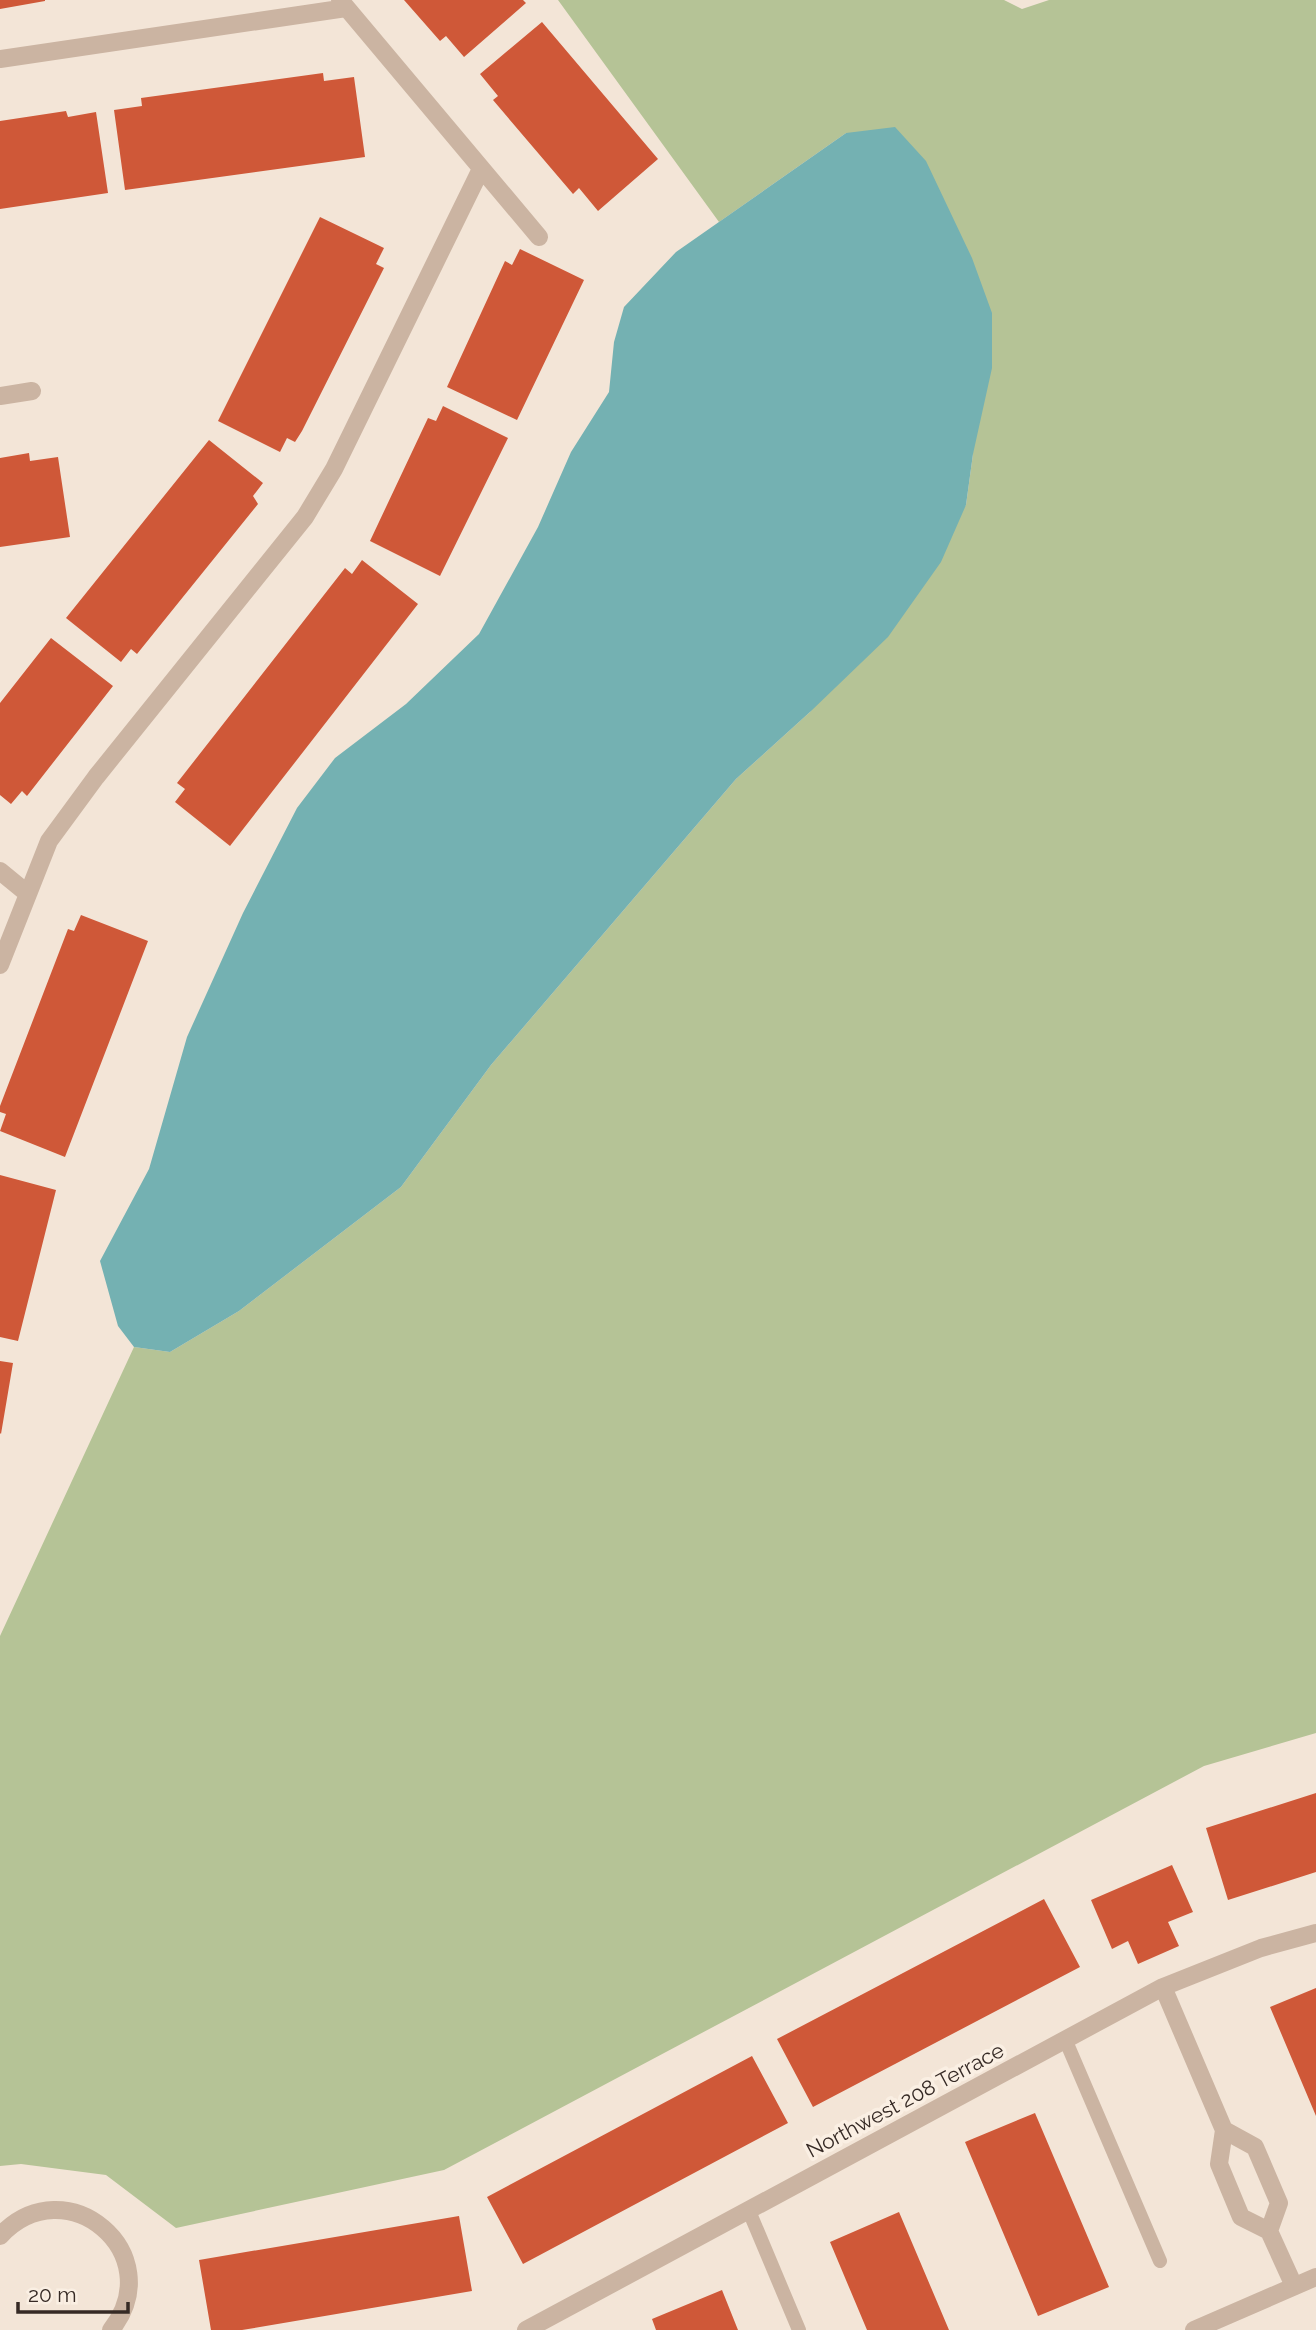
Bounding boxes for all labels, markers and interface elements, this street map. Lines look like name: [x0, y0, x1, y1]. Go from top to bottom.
street label: Northwest 208 Terrace: [802, 2037, 1008, 2163]
scale bar: [18, 2270, 128, 2314]
text: 20 m: [28, 2282, 76, 2307]

